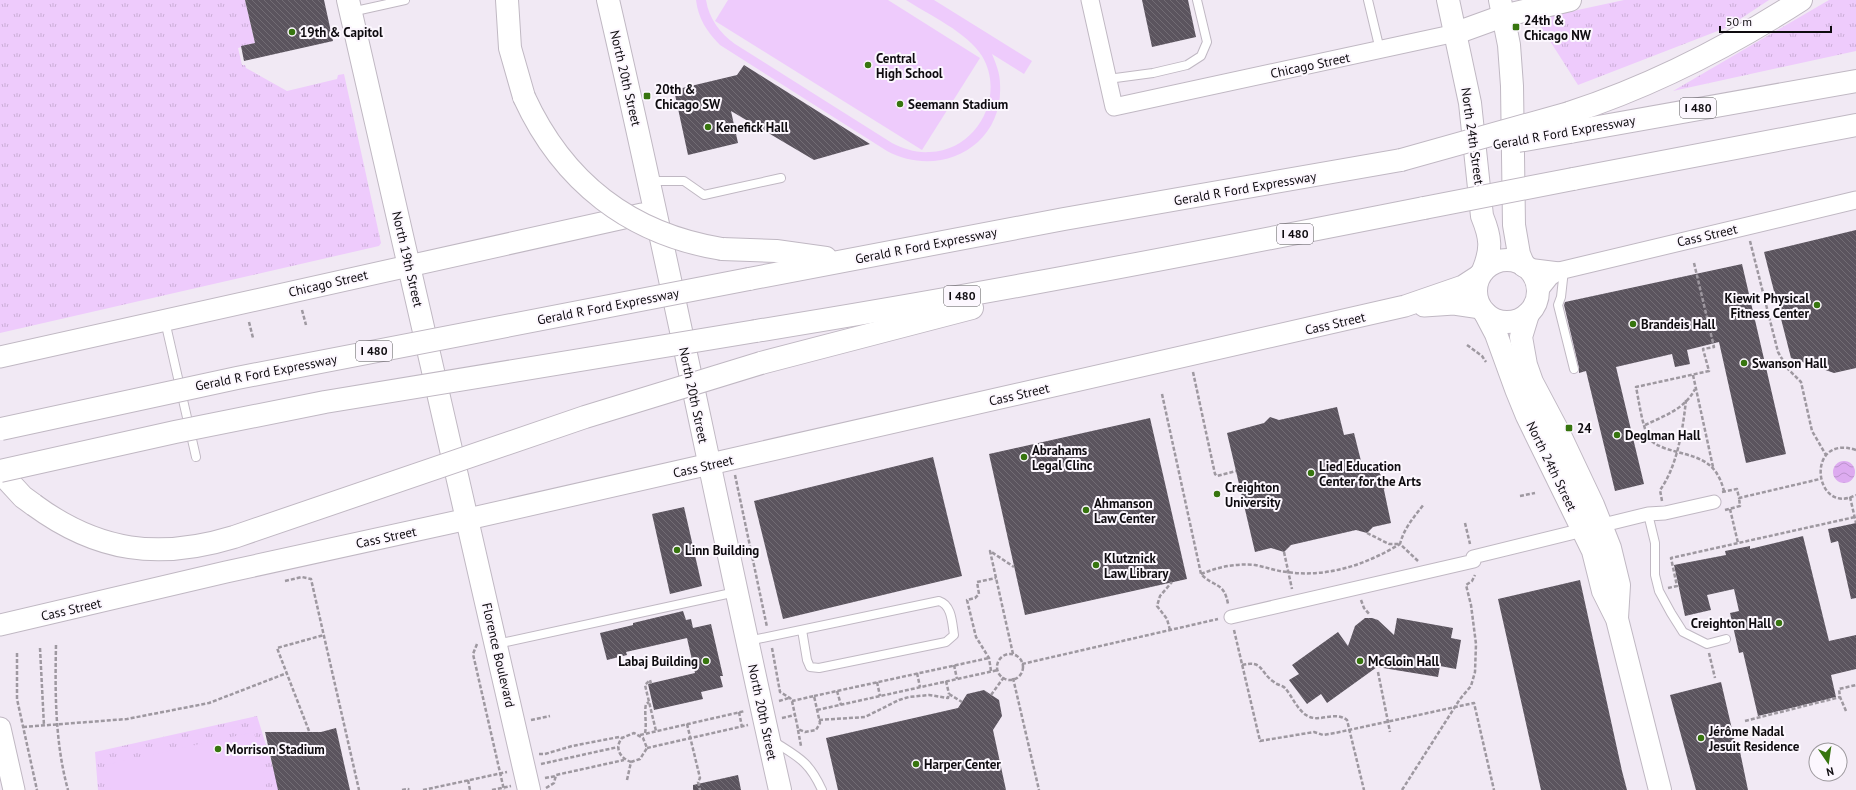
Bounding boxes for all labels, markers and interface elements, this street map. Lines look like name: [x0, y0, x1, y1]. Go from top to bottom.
scale bar: [1720, 8, 1831, 34]
place label: 24th & Chicago NW: [1524, 12, 1592, 44]
text: 50 m: [1726, 14, 1752, 29]
marker: 24th & Chicago NW: [1511, 22, 1521, 32]
place label: 19th & Capitol: [300, 24, 383, 41]
marker: 19th & Capitol: [287, 27, 297, 37]
street label: North 20th Street: [606, 29, 645, 128]
street label: Chicago Street: [1269, 49, 1352, 82]
place label: Central High School: [876, 50, 943, 82]
marker: Central High School: [863, 60, 873, 70]
place label: 20th & Chicago SW: [655, 81, 721, 113]
street label: North 24th Street: [1457, 86, 1488, 186]
marker: 20th & Chicago SW: [642, 91, 652, 101]
place label: Seemann Stadium: [908, 96, 1008, 113]
road number: I 480: [1680, 98, 1716, 118]
marker: Seemann Stadium: [895, 99, 905, 109]
street label: Gerald R Ford Expressway: [1492, 112, 1637, 153]
place label: Kenefick Hall: [716, 119, 789, 136]
marker: Kenefick Hall: [703, 122, 713, 132]
street label: Gerald R Ford Expressway: [1173, 168, 1318, 209]
street label: North 19th Street: [388, 210, 427, 309]
street label: Cass Street: [1675, 220, 1739, 251]
street label: Gerald R Ford Expressway: [854, 223, 998, 268]
road number: I 480: [1277, 224, 1313, 244]
street label: Chicago Street: [287, 266, 370, 301]
street label: Gerald R Ford Expressway: [536, 284, 680, 329]
road number: I 480: [944, 286, 980, 306]
place label: Kiewit Physical Fitness Center: [1725, 290, 1809, 322]
marker: Kiewit Physical Fitness Center: [1812, 300, 1822, 310]
street label: Cass Street: [1303, 308, 1367, 339]
place label: Brandeis Hall: [1641, 316, 1715, 333]
marker: Brandeis Hall: [1628, 319, 1638, 329]
road number: I 480: [356, 341, 392, 361]
street label: North 20th Street: [675, 345, 712, 445]
street label: Gerald R Ford Expressway: [194, 350, 338, 395]
place label: Swanson Hall: [1752, 355, 1827, 372]
marker: Swanson Hall: [1739, 358, 1749, 368]
street label: Cass Street: [987, 379, 1051, 410]
street label: North 24th Street: [1522, 419, 1581, 514]
place label: 24: [1577, 420, 1592, 437]
marker: 24: [1564, 423, 1574, 433]
place label: Deglman Hall: [1625, 427, 1701, 444]
marker: Deglman Hall: [1612, 430, 1622, 440]
place label: Abrahams Legal Clinc: [1032, 442, 1093, 474]
street label: Cass Street: [671, 451, 735, 482]
marker: Abrahams Legal Clinc: [1019, 452, 1029, 462]
place label: Lied Education Center for the Arts: [1319, 458, 1422, 490]
marker: Lied Education Center for the Arts: [1306, 468, 1316, 478]
place label: Creighton University: [1225, 479, 1281, 511]
marker: Creighton University: [1212, 489, 1222, 499]
place label: Ahmanson Law Center: [1094, 495, 1156, 527]
marker: Ahmanson Law Center: [1081, 505, 1091, 515]
street label: Cass Street: [354, 523, 418, 552]
place label: Linn Building: [685, 542, 759, 559]
marker: Linn Building: [672, 545, 682, 555]
place label: Klutznick Law Library: [1104, 550, 1169, 582]
marker: Klutznick Law Library: [1091, 560, 1101, 570]
street label: Cass Street: [39, 594, 103, 625]
street label: Florence Boulevard: [478, 601, 519, 709]
place label: Creighton Hall: [1691, 615, 1771, 632]
marker: Creighton Hall: [1774, 618, 1784, 628]
place label: Labaj Building: [618, 653, 698, 670]
place label: McGloin Hall: [1368, 653, 1439, 670]
marker: Labaj Building: [701, 656, 711, 666]
marker: McGloin Hall: [1355, 656, 1365, 666]
street label: North 20th Street: [744, 662, 781, 762]
place label: Jérôme Nadal Jesuit Residence: [1708, 723, 1800, 755]
marker: Jérôme Nadal Jesuit Residence: [1696, 733, 1706, 743]
place label: Morrison Stadium: [226, 741, 325, 758]
north arrow: [1808, 742, 1848, 782]
marker: Morrison Stadium: [213, 744, 223, 754]
place label: Harper Center: [924, 756, 1001, 773]
marker: Harper Center: [911, 759, 921, 769]
text: N: [1825, 764, 1835, 779]

